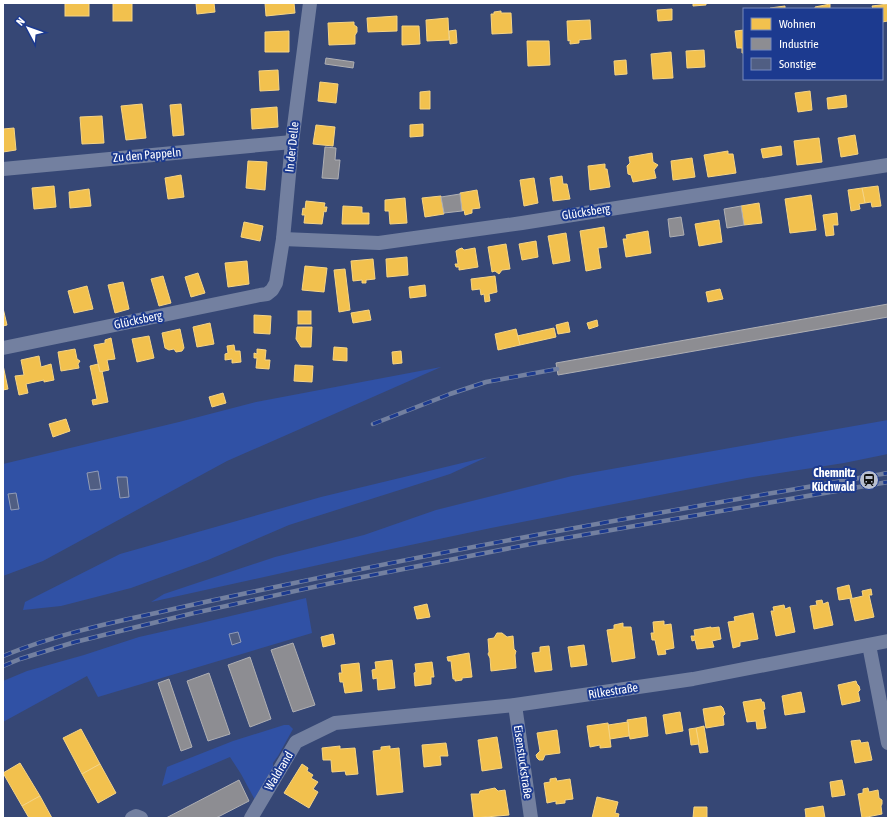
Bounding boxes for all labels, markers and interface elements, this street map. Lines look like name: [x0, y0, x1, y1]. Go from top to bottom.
north arrow: [8, 8, 48, 48]
legend: [743, 8, 883, 80]
text: N: [14, 15, 27, 28]
text: Wohnen: [779, 17, 816, 31]
text: Industrie: [779, 37, 819, 51]
text: Sonstige: [779, 57, 816, 71]
street label: In der Delle: [282, 121, 302, 173]
street label: Zu den Pappeln: [112, 145, 182, 165]
street label: Glücksberg: [561, 201, 612, 223]
street label: Glücksberg: [113, 308, 164, 332]
place label: Chemnitz Küchwald: [812, 466, 856, 494]
station icon: Chemnitz Küchwald: [858, 469, 880, 491]
street label: Rilkestraße: [587, 680, 639, 702]
street label: Eisenstuckstraße: [511, 724, 535, 800]
street label: Waldrand: [262, 749, 296, 793]

